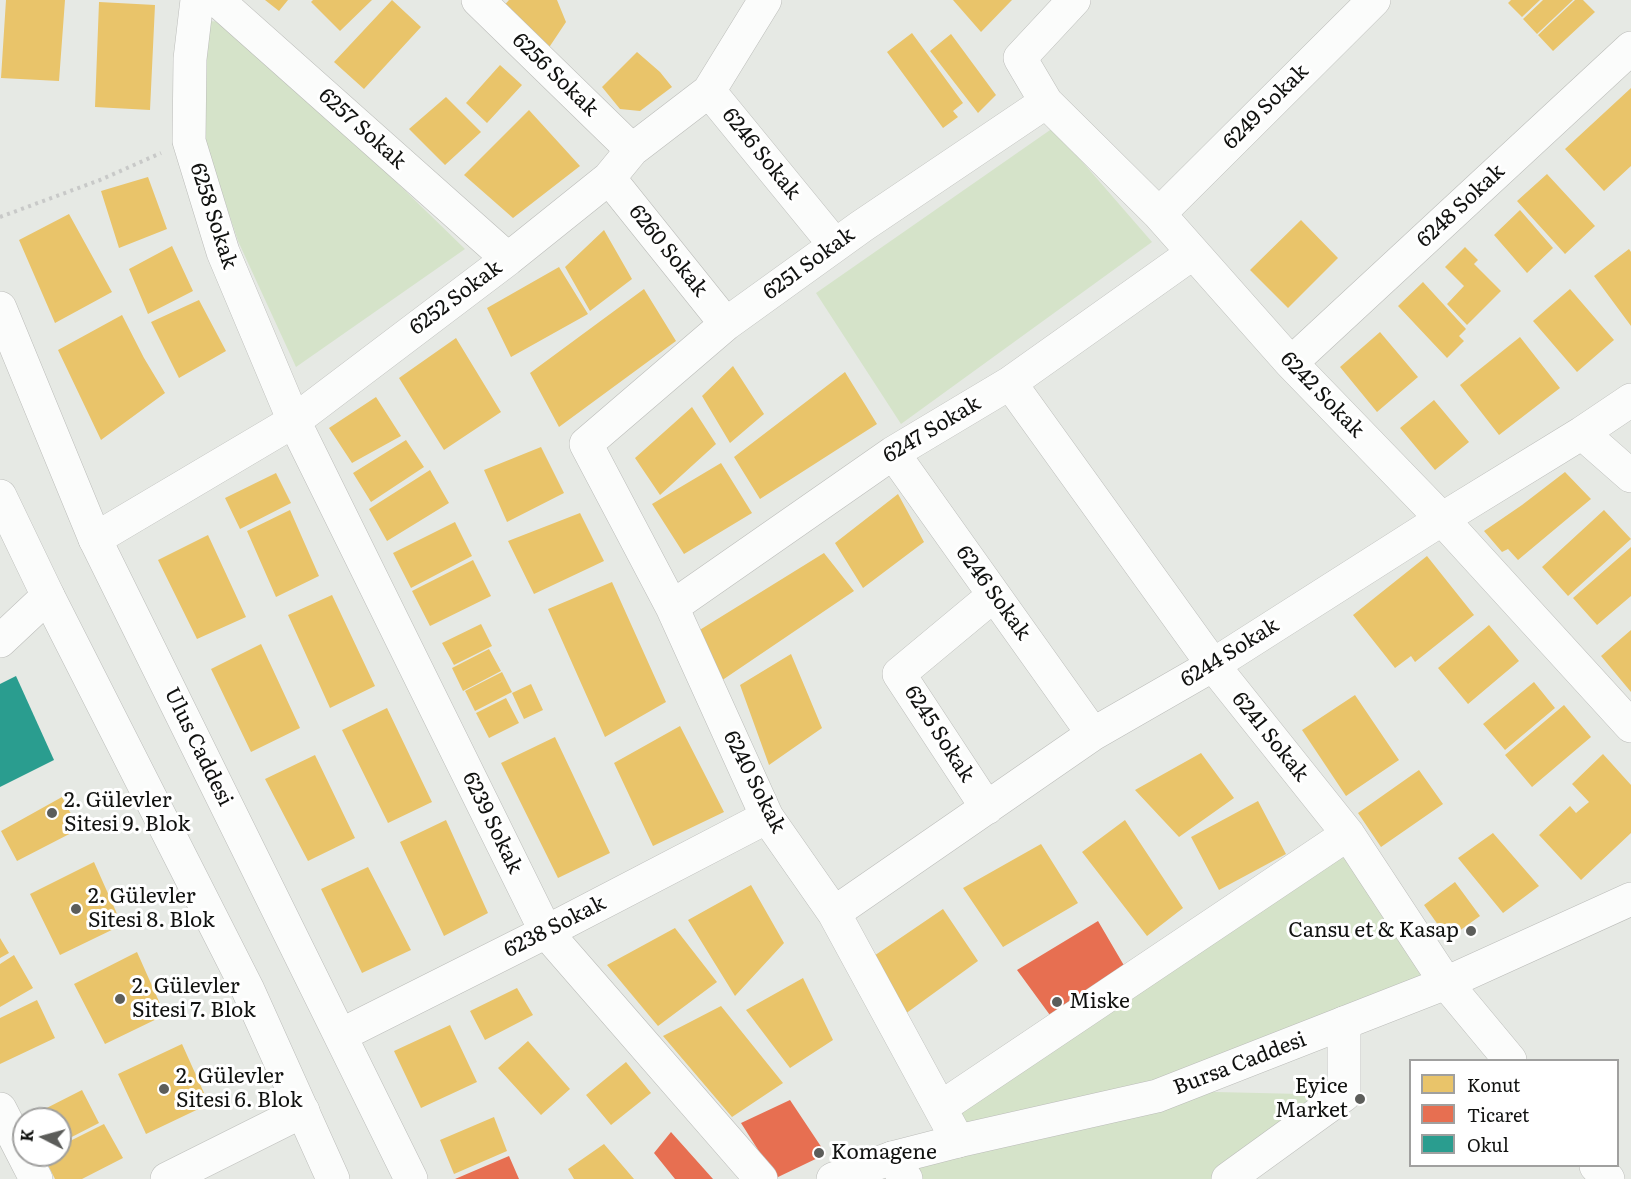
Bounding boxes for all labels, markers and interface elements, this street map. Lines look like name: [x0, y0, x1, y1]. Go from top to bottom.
street label: 6256 Sokak: [507, 28, 603, 122]
street label: 6249 Sokak: [1218, 59, 1314, 155]
street label: 6257 Sokak: [313, 83, 411, 175]
street label: 6246 Sokak: [716, 103, 806, 205]
street label: 6248 Sokak: [1412, 159, 1510, 253]
street label: 6258 Sokak: [184, 160, 242, 272]
street label: 6260 Sokak: [623, 200, 713, 302]
street label: 6251 Sokak: [758, 222, 860, 306]
street label: 6252 Sokak: [405, 255, 507, 341]
street label: 6242 Sokak: [1275, 347, 1369, 443]
street label: 6247 Sokak: [879, 391, 985, 469]
street label: 6246 Sokak: [950, 541, 1036, 645]
street label: 6244 Sokak: [1176, 613, 1284, 693]
street label: 6245 Sokak: [899, 681, 979, 787]
street label: Ulus Caddesi: [158, 684, 238, 810]
street label: 6241 Sokak: [1226, 687, 1314, 787]
street label: 6240 Sokak: [718, 727, 790, 837]
street label: 6239 Sokak: [457, 768, 527, 878]
place label: 2. Gülevler Sitesi 9. Blok: [64, 788, 190, 838]
marker: 2. Gülevler Sitesi 9. Blok: [45, 806, 59, 820]
place label: 2. Gülevler Sitesi 8. Blok: [88, 884, 215, 934]
street label: 6238 Sokak: [500, 891, 610, 963]
marker: 2. Gülevler Sitesi 8. Blok: [69, 902, 83, 916]
place label: Cansu et & Kasap: [1288, 918, 1459, 944]
marker: Cansu et & Kasap: [1464, 924, 1478, 938]
place label: 2. Gülevler Sitesi 7. Blok: [132, 974, 256, 1024]
place label: Miske: [1069, 989, 1130, 1015]
marker: 2. Gülevler Sitesi 7. Blok: [113, 992, 127, 1006]
marker: Miske: [1050, 995, 1064, 1009]
street label: Bursa Caddesi: [1170, 1027, 1310, 1101]
legend: [1409, 1059, 1619, 1167]
place label: 2. Gülevler Sitesi 6. Blok: [176, 1064, 303, 1114]
text: Konut: [1467, 1071, 1520, 1098]
place label: Eyice Market: [1275, 1074, 1348, 1124]
marker: 2. Gülevler Sitesi 6. Blok: [157, 1082, 171, 1096]
marker: Eyice Market: [1353, 1092, 1367, 1106]
text: Ticaret: [1467, 1101, 1529, 1128]
north arrow: [12, 1107, 72, 1167]
text: K: [13, 1128, 39, 1143]
text: Okul: [1467, 1131, 1509, 1158]
place label: Komagene: [831, 1140, 937, 1166]
marker: Komagene: [812, 1146, 826, 1160]

